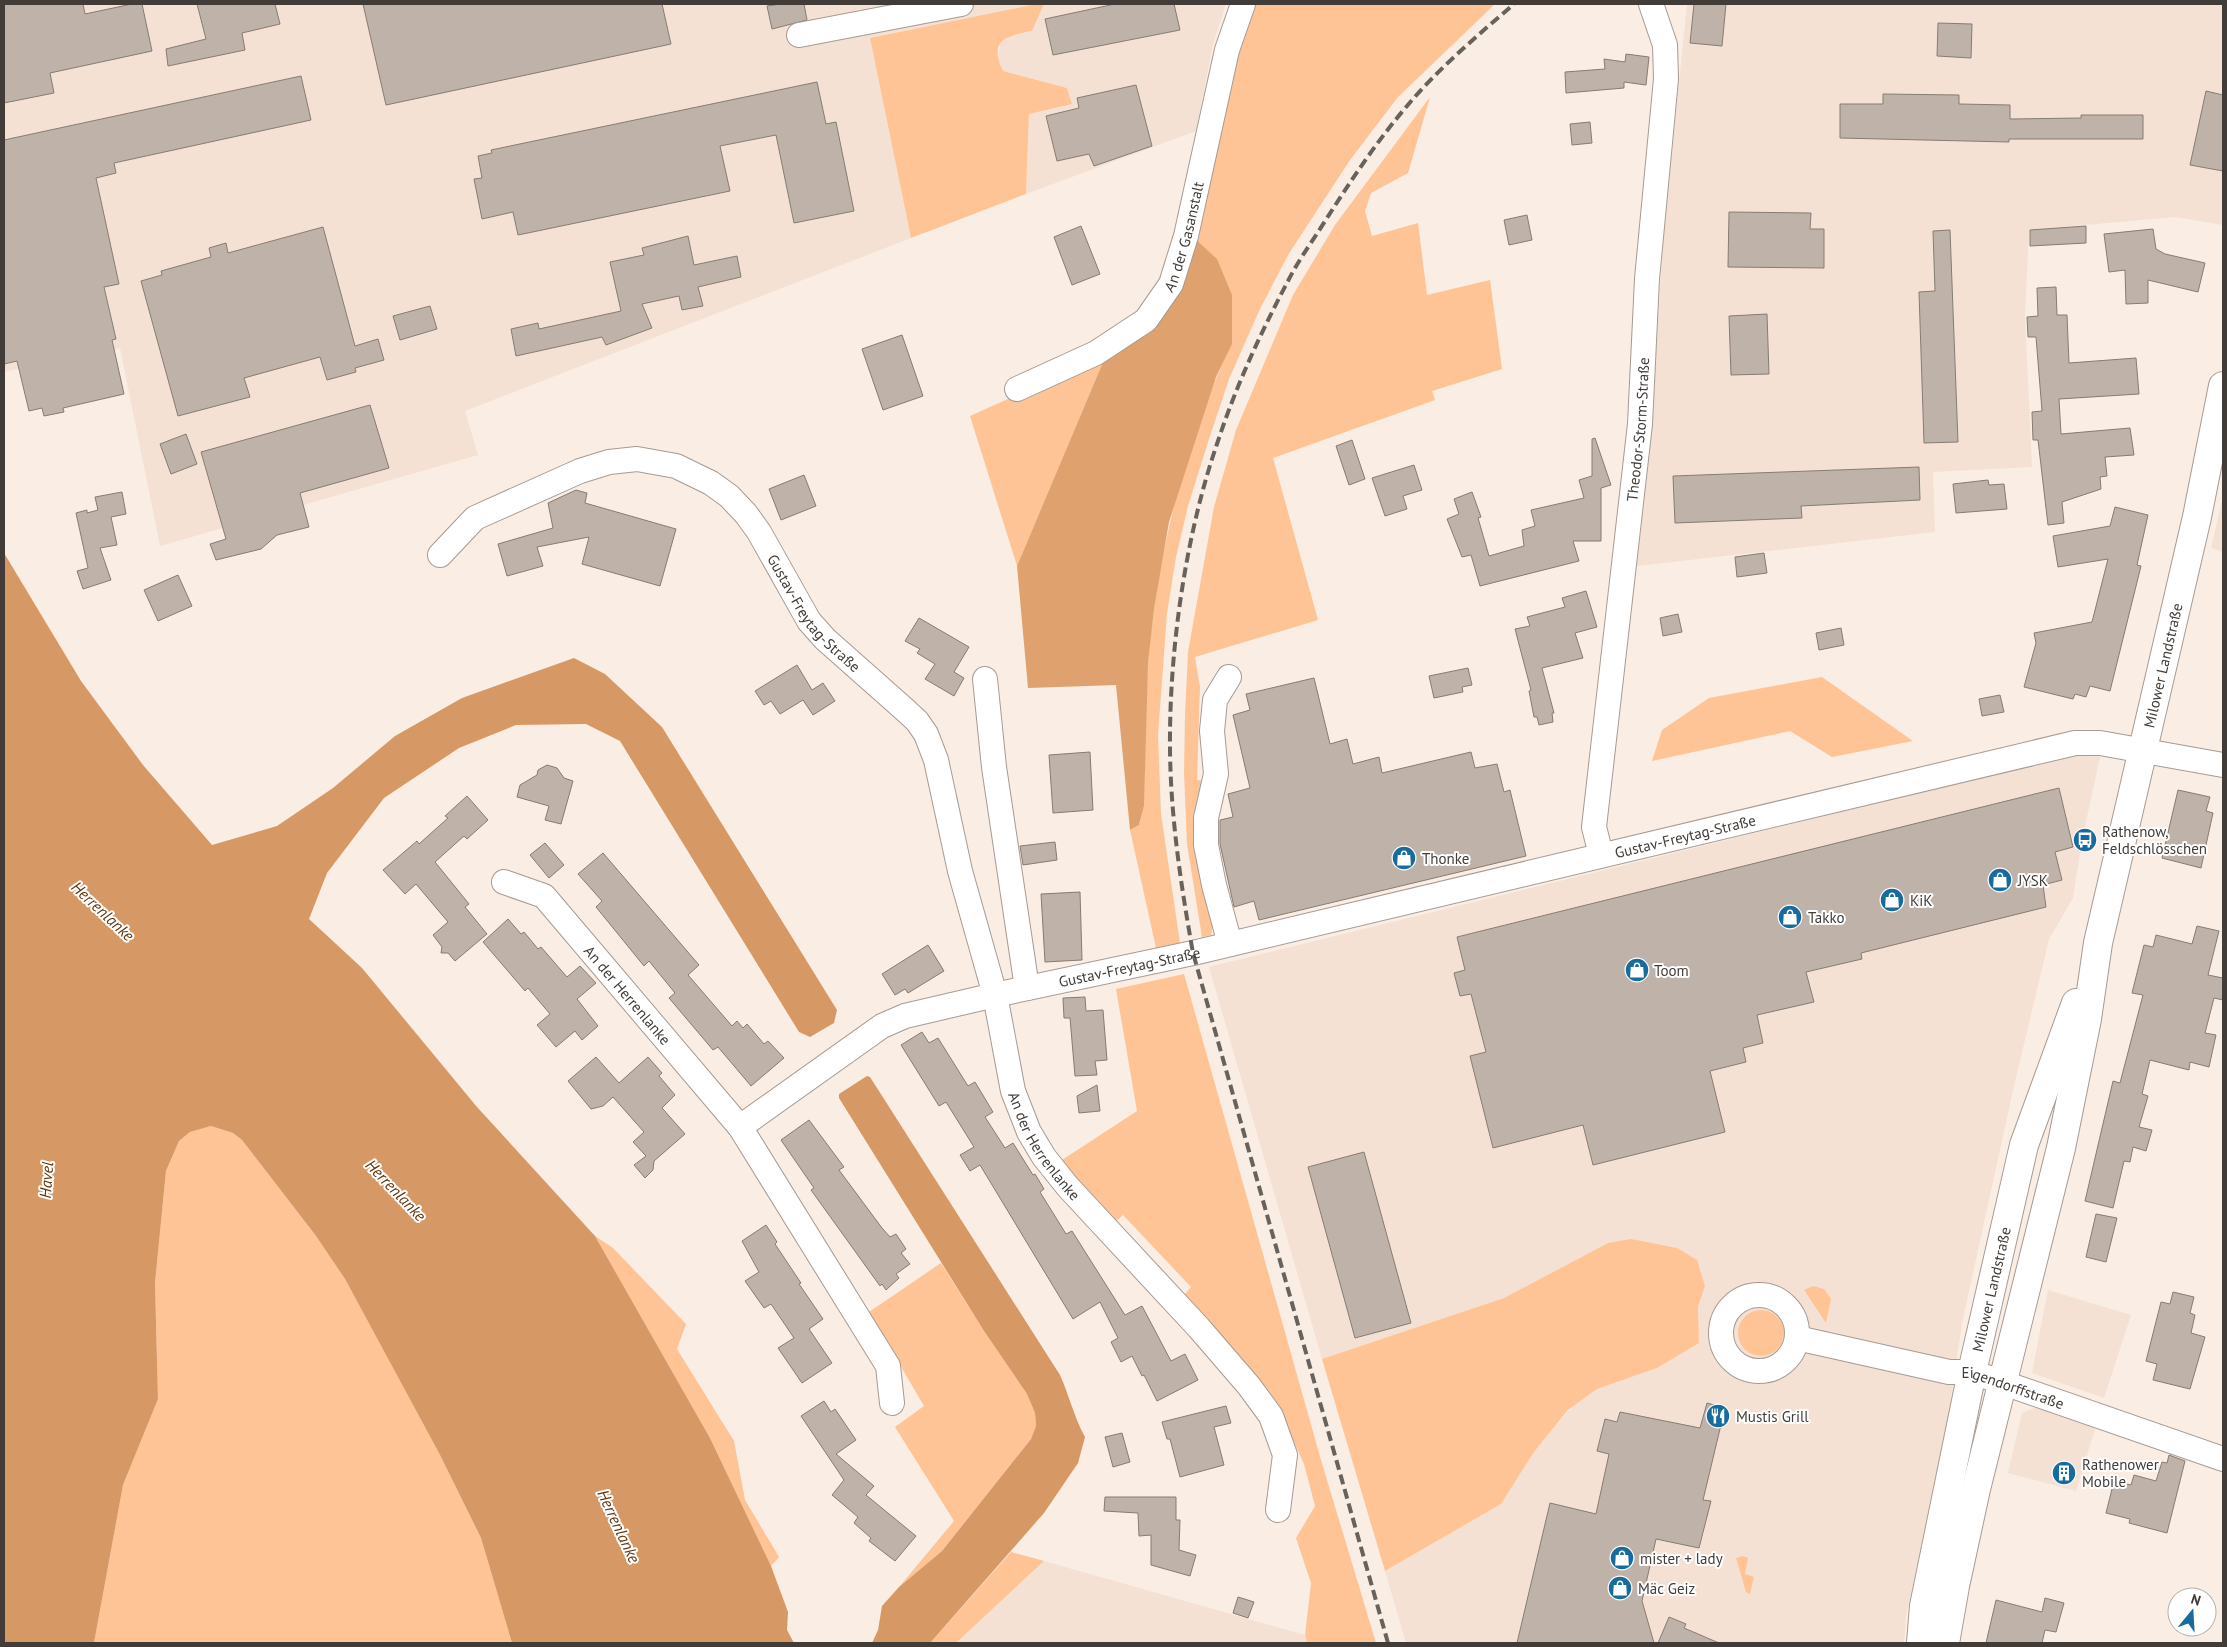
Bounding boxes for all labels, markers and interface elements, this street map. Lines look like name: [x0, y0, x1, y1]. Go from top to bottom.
street label: An der Gasanstalt: [1159, 180, 1207, 295]
street label: Theodor-Storm-Straße: [1622, 357, 1653, 502]
street label: Gustav-Freytag-Straße: [764, 551, 865, 676]
street label: Milower Landstraße: [2139, 601, 2186, 730]
street label: Gustav-Freytag-Straße: [1613, 810, 1757, 862]
place label: Rathenow, Feldschlösschen: [2102, 822, 2207, 858]
bus stop icon: Rathenow, Feldschlösschen: [2072, 827, 2098, 853]
shop icon: Thonke: [1391, 845, 1417, 871]
place label: Thonke: [1422, 849, 1469, 868]
shop icon: JYSK: [1987, 867, 2013, 893]
place label: JYSK: [2017, 871, 2048, 890]
water label: Herrenlanke: [67, 877, 139, 945]
shop icon: KiK: [1879, 887, 1905, 913]
place label: KiK: [1910, 891, 1932, 910]
shop icon: Takko: [1777, 904, 1803, 930]
place label: Takko: [1808, 908, 1844, 927]
street label: An der Herrenlanke: [580, 941, 675, 1048]
street label: Gustav-Freytag-Straße: [1057, 942, 1202, 991]
shop icon: Toom: [1624, 957, 1650, 983]
place label: Toom: [1654, 961, 1689, 980]
street label: An der Herrenlanke: [1005, 1089, 1085, 1204]
water label: Herrenlanke: [362, 1155, 431, 1226]
water label: Havel: [35, 1160, 57, 1199]
street label: Milower Landstraße: [1967, 1225, 2014, 1353]
street label: Eigendorffstraße: [1962, 1363, 2067, 1413]
restaurant icon: Mustis Grill: [1705, 1403, 1731, 1429]
place label: Mustis Grill: [1736, 1407, 1809, 1426]
place label: Rathenower Mobile: [2082, 1455, 2159, 1491]
building icon: Rathenower Mobile: [2051, 1460, 2077, 1486]
water label: Herrenlanke: [593, 1486, 645, 1566]
shop icon: mister + lady: [1609, 1545, 1635, 1571]
place label: mister + lady: [1640, 1549, 1723, 1568]
shop icon: Mäc Geiz: [1607, 1575, 1633, 1601]
place label: Mäc Geiz: [1638, 1579, 1695, 1598]
north arrow: [2167, 1587, 2217, 1637]
text: N: [2189, 1590, 2203, 1610]

